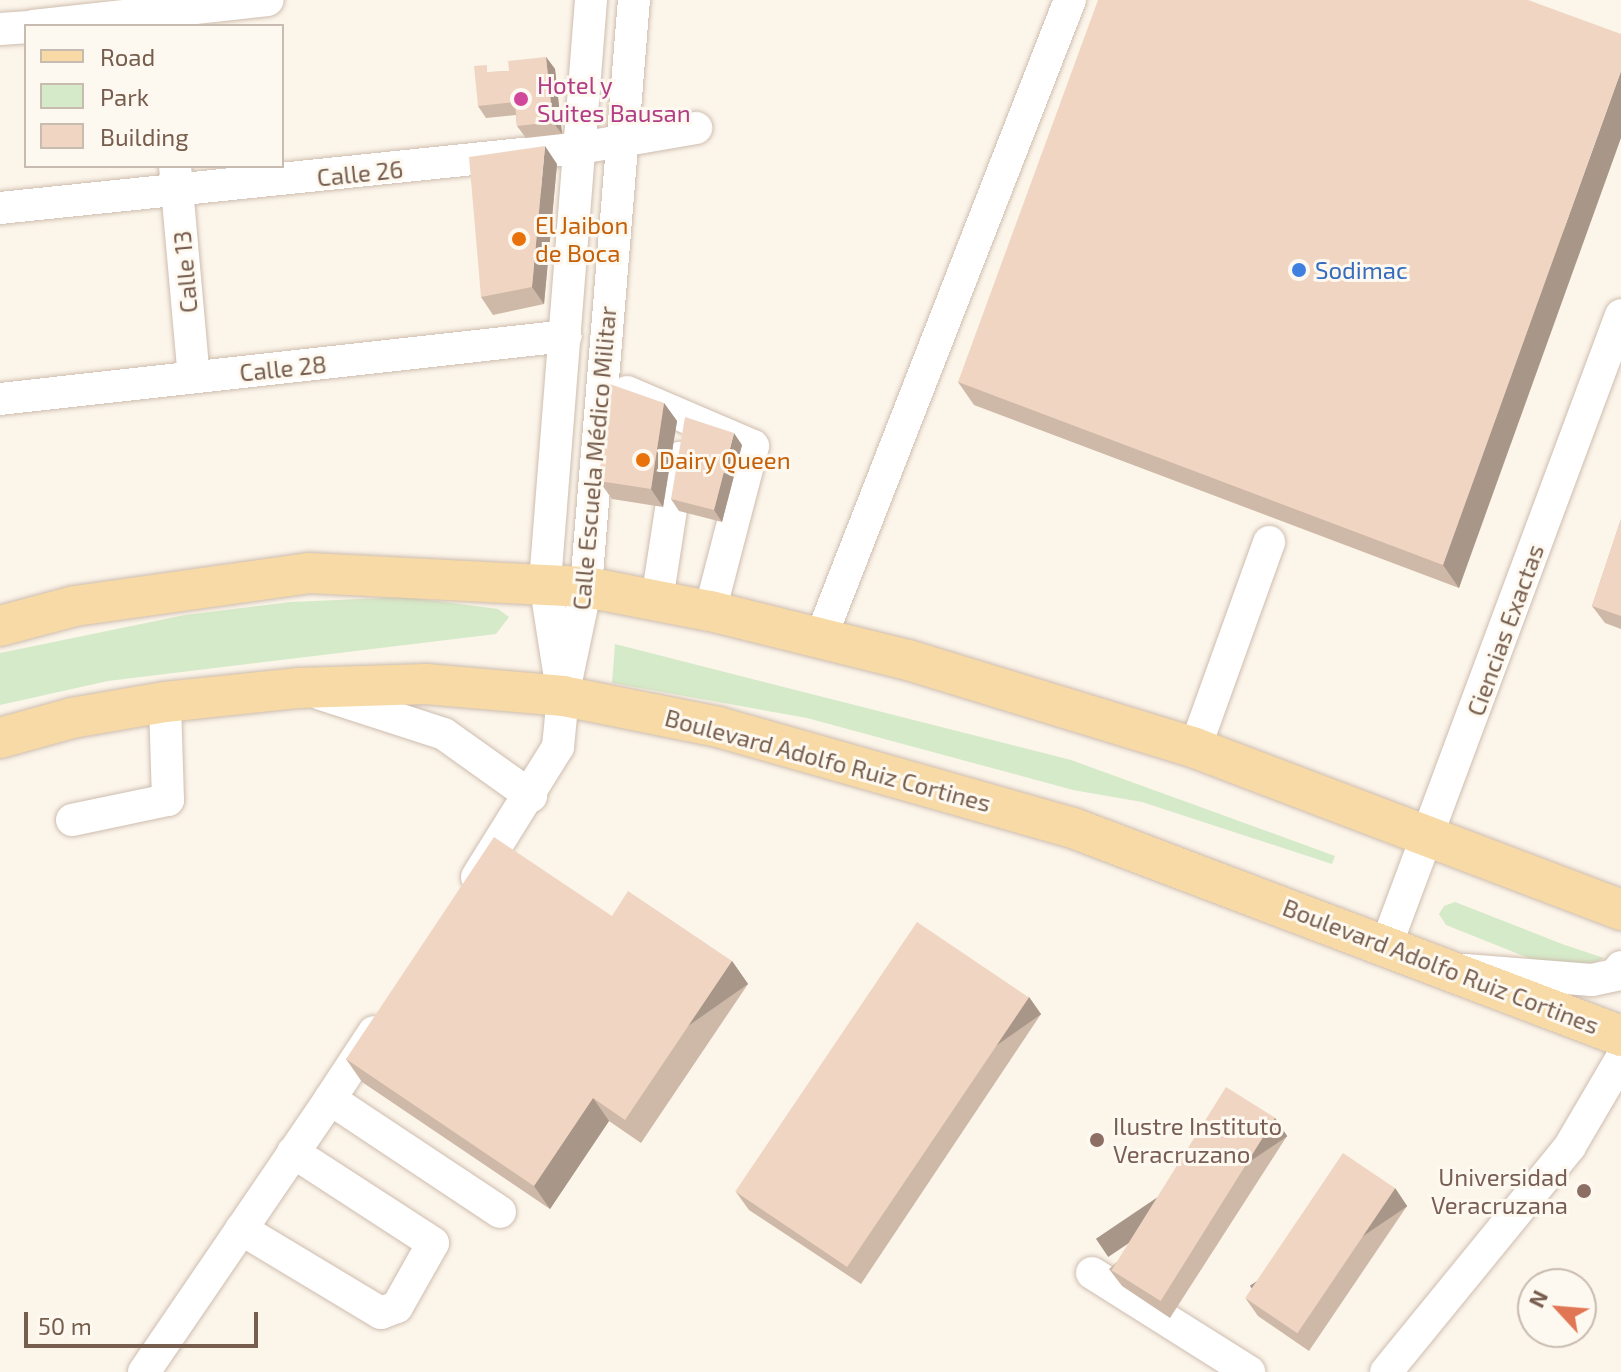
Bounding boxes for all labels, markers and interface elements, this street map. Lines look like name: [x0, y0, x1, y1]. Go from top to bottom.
legend: [24, 24, 284, 168]
text: Road: [100, 42, 155, 71]
place label: Hotel y Suites Bausan: [537, 71, 691, 127]
text: Park: [100, 82, 149, 111]
marker: Hotel y Suites Bausan: [512, 90, 530, 108]
text: Building: [100, 122, 189, 151]
street label: Calle 26: [315, 154, 405, 192]
place label: El Jaibon de Boca: [535, 211, 629, 267]
street label: Calle 13: [167, 230, 203, 314]
marker: El Jaibon de Boca: [510, 230, 528, 248]
place label: Sodimac: [1315, 256, 1408, 284]
marker: Sodimac: [1290, 261, 1308, 279]
street label: Calle Escuela Médico Militar: [566, 305, 622, 611]
street label: Calle 28: [238, 349, 328, 387]
place label: Dairy Queen: [659, 446, 791, 474]
marker: Dairy Queen: [634, 451, 652, 469]
street label: Ciencias Exactas: [1461, 540, 1549, 720]
street label: Boulevard Adolfo Ruiz Cortines: [662, 703, 994, 817]
street label: Boulevard Adolfo Ruiz Cortines: [1279, 892, 1603, 1040]
place label: Ilustre Instituto Veracruzano: [1113, 1112, 1282, 1168]
marker: Ilustre Instituto Veracruzano: [1088, 1131, 1106, 1149]
place label: Universidad Veracruzana: [1431, 1163, 1568, 1219]
marker: Universidad Veracruzana: [1575, 1182, 1593, 1200]
north arrow: [1517, 1268, 1597, 1348]
text: N: [1522, 1286, 1552, 1311]
scale bar: [28, 1296, 262, 1346]
text: 50 m: [38, 1311, 92, 1340]

